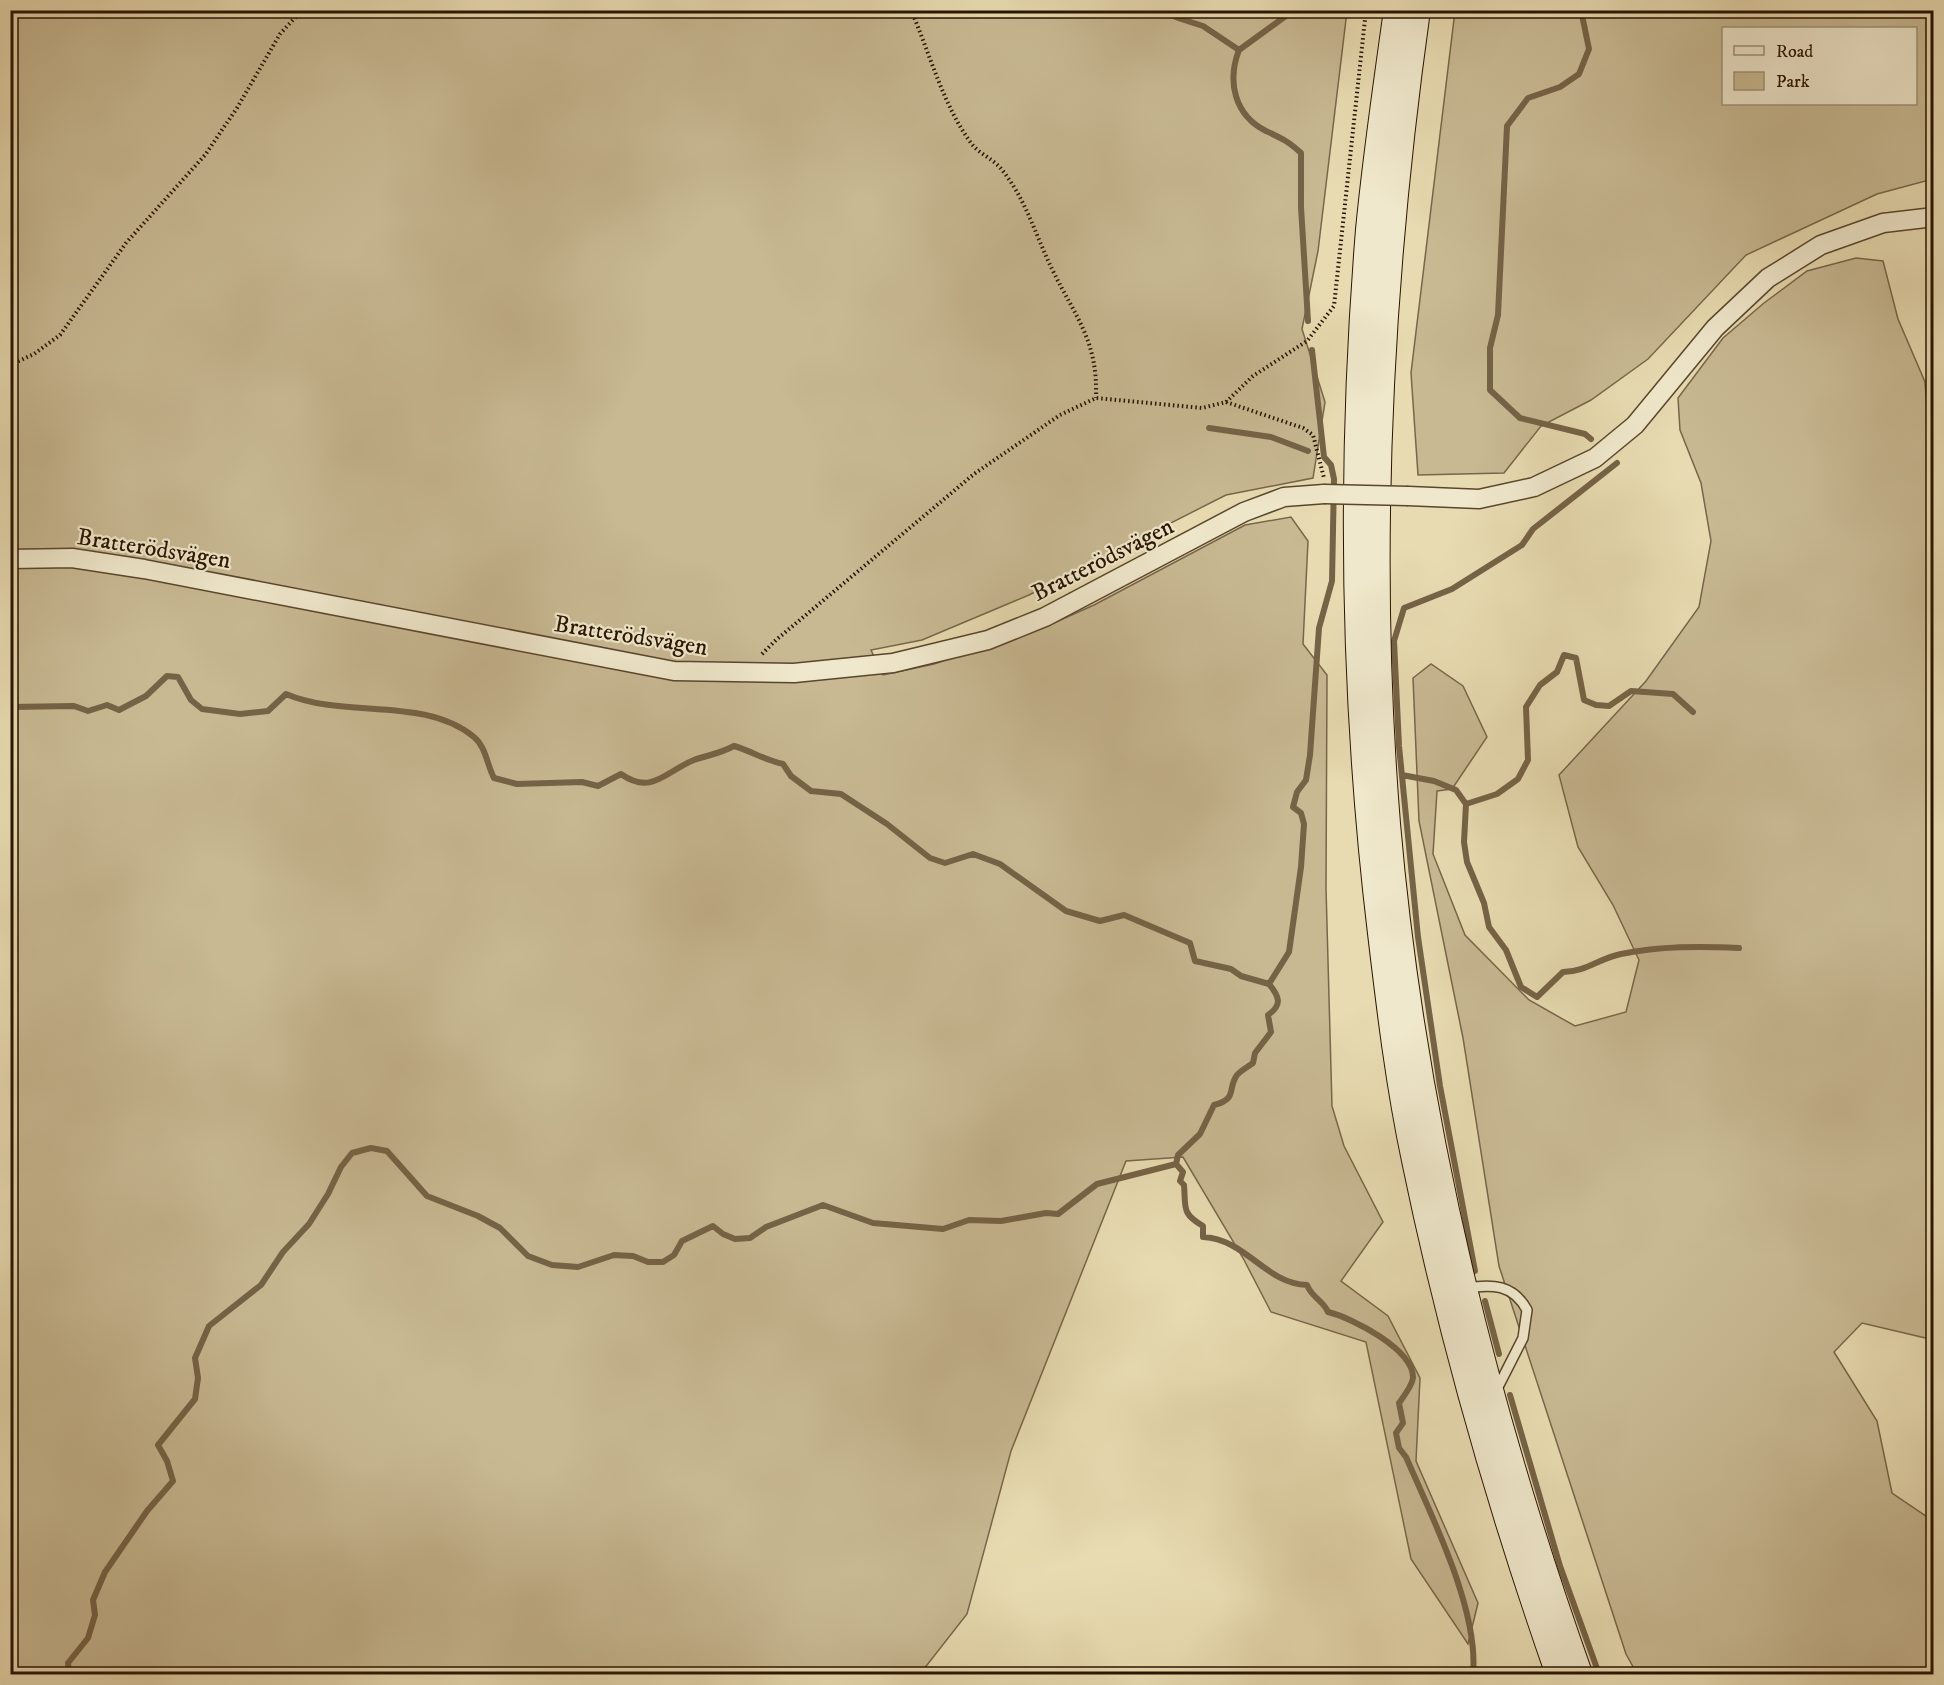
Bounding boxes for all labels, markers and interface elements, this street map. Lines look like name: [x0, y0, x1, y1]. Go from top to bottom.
legend: [1722, 27, 1917, 105]
text: Road: [1776, 41, 1813, 63]
text: Park: [1776, 71, 1810, 93]
street label: Bratterödsvägen: [1027, 511, 1179, 609]
street label: Bratterödsvägen: [75, 522, 233, 576]
street label: Bratterödsvägen: [552, 609, 710, 663]

